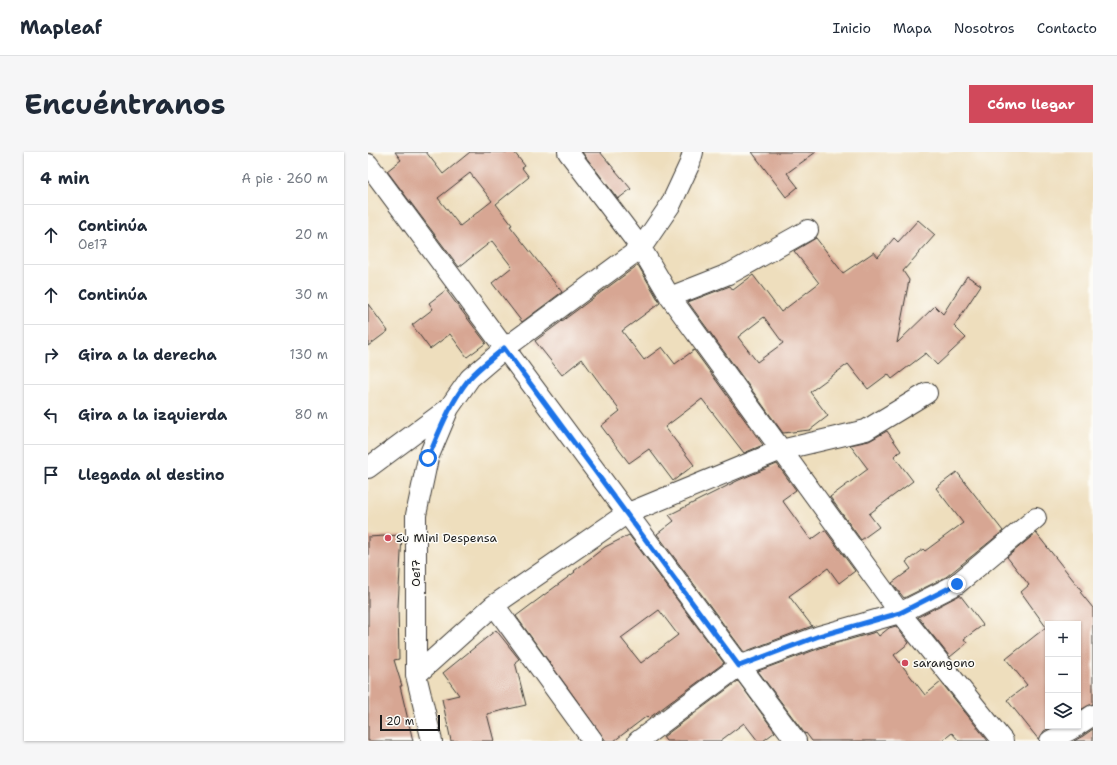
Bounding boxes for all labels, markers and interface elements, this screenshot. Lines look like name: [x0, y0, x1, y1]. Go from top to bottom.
text: Mapleaf: [20, 15, 102, 40]
text: Inicio: [833, 19, 871, 37]
text: Mapa: [893, 19, 932, 37]
text: Nosotros: [954, 19, 1015, 37]
text: Contacto: [1037, 19, 1097, 37]
text: Encuéntranos: [24, 85, 226, 123]
button: Cómo llegar: [969, 85, 1093, 123]
text: 4 min: [40, 167, 90, 189]
text: A pie · 260 m: [242, 170, 328, 187]
text: Continúa: [78, 216, 147, 236]
icon: ahead: [40, 224, 62, 246]
text: 20 m: [295, 226, 328, 243]
text: Oe17: [78, 236, 108, 253]
icon: ahead: [40, 284, 62, 306]
text: Continúa: [78, 285, 147, 305]
text: 30 m: [294, 286, 328, 303]
icon: right: [40, 344, 62, 366]
text: Gira a la derecha: [78, 345, 217, 365]
text: 130 m: [290, 346, 328, 363]
icon: left: [40, 404, 62, 426]
text: Gira a la izquierda: [78, 405, 227, 425]
text: 80 m: [294, 406, 328, 423]
route start: [419, 449, 437, 467]
icon: arrive: [40, 464, 62, 486]
text: Llegada al destino: [78, 465, 225, 485]
place label: Su Mini Despensa: [396, 530, 497, 546]
marker: Su Mini Despensa: [383, 533, 393, 543]
street label: Oe17: [408, 559, 424, 587]
route end: [948, 575, 966, 593]
map controls: [1045, 621, 1081, 729]
button: +: [1045, 621, 1081, 657]
place label: sarangono: [913, 655, 975, 671]
button: −: [1045, 657, 1081, 693]
marker: sarangono: [900, 658, 910, 668]
button: layers: [1045, 693, 1081, 729]
scale bar: [380, 713, 440, 732]
text: 20 m: [386, 714, 414, 729]

